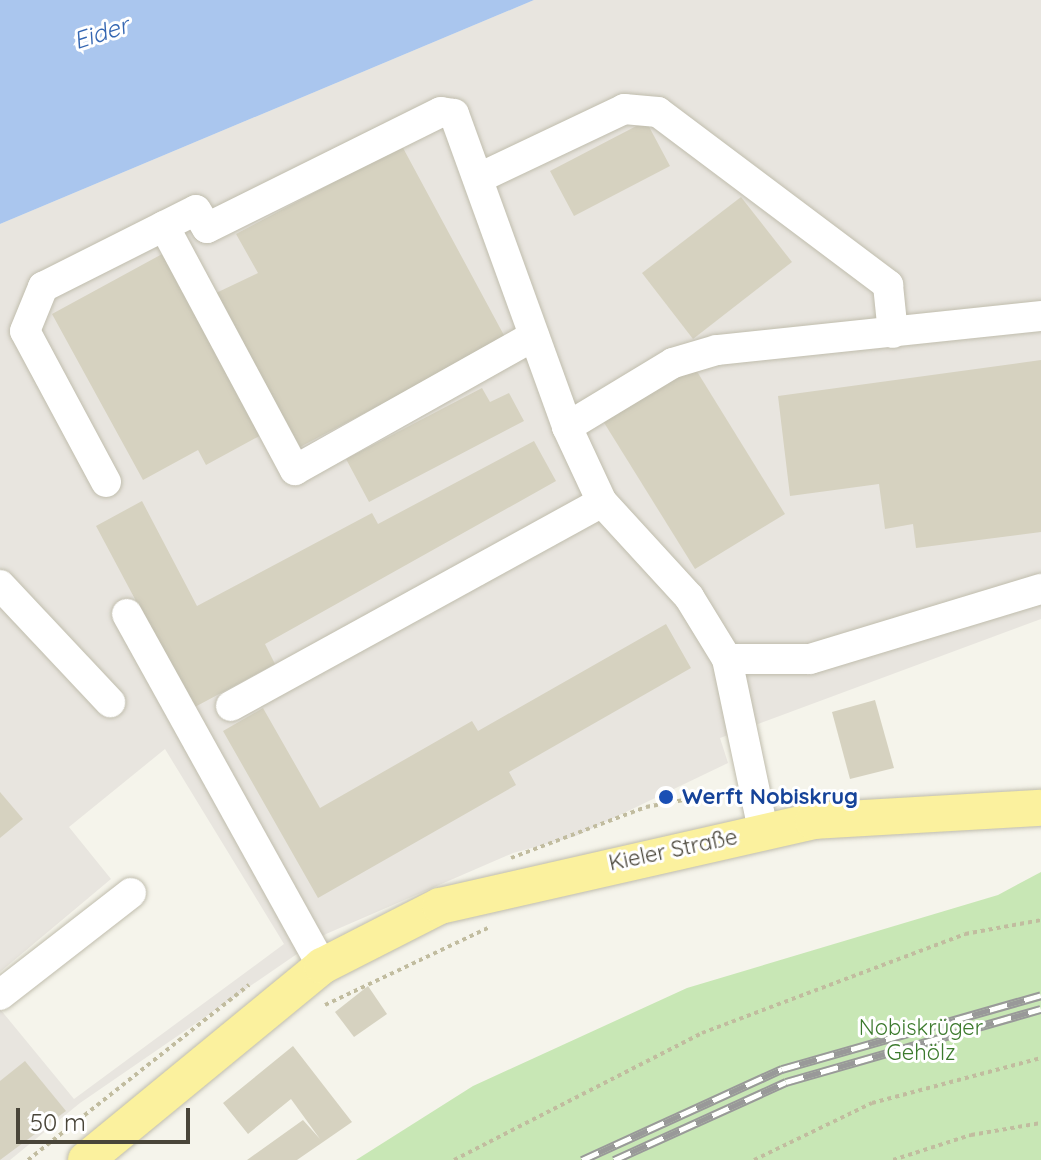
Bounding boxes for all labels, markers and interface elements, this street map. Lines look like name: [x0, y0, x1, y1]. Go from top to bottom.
water label: Eider: [70, 11, 132, 55]
place label: Werft Nobiskrug: [682, 784, 858, 810]
marker: Werft Nobiskrug: [657, 788, 675, 806]
street label: Kieler Straße: [606, 823, 740, 877]
park label: Nobiskrüger Gehölz: [859, 1014, 983, 1066]
scale bar: [20, 1092, 194, 1142]
text: 50 m: [30, 1107, 86, 1137]

